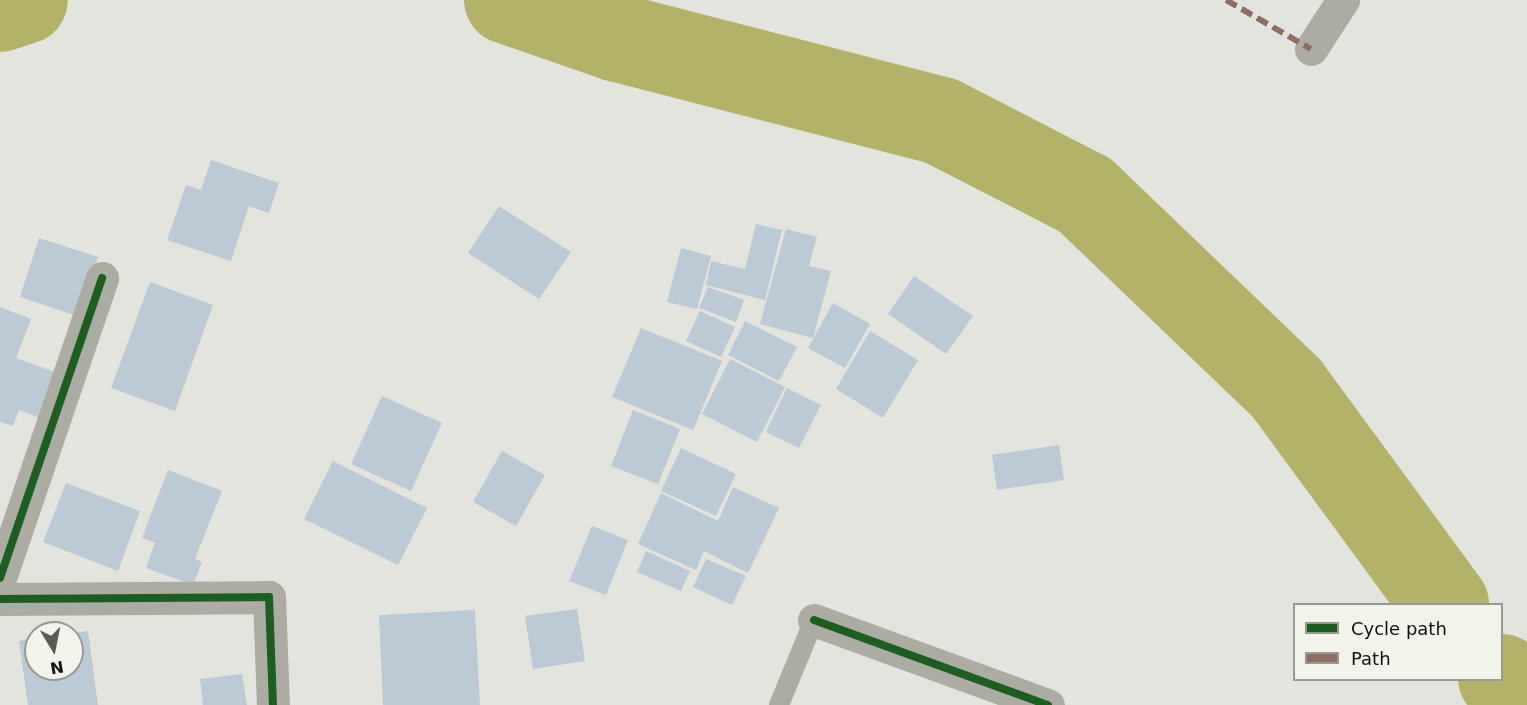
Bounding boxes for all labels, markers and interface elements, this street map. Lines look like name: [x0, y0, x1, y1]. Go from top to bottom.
legend: [1293, 603, 1503, 681]
text: Cycle path: [1351, 618, 1447, 639]
north arrow: [24, 621, 84, 681]
text: Path: [1351, 648, 1391, 669]
text: N: [49, 657, 65, 678]

